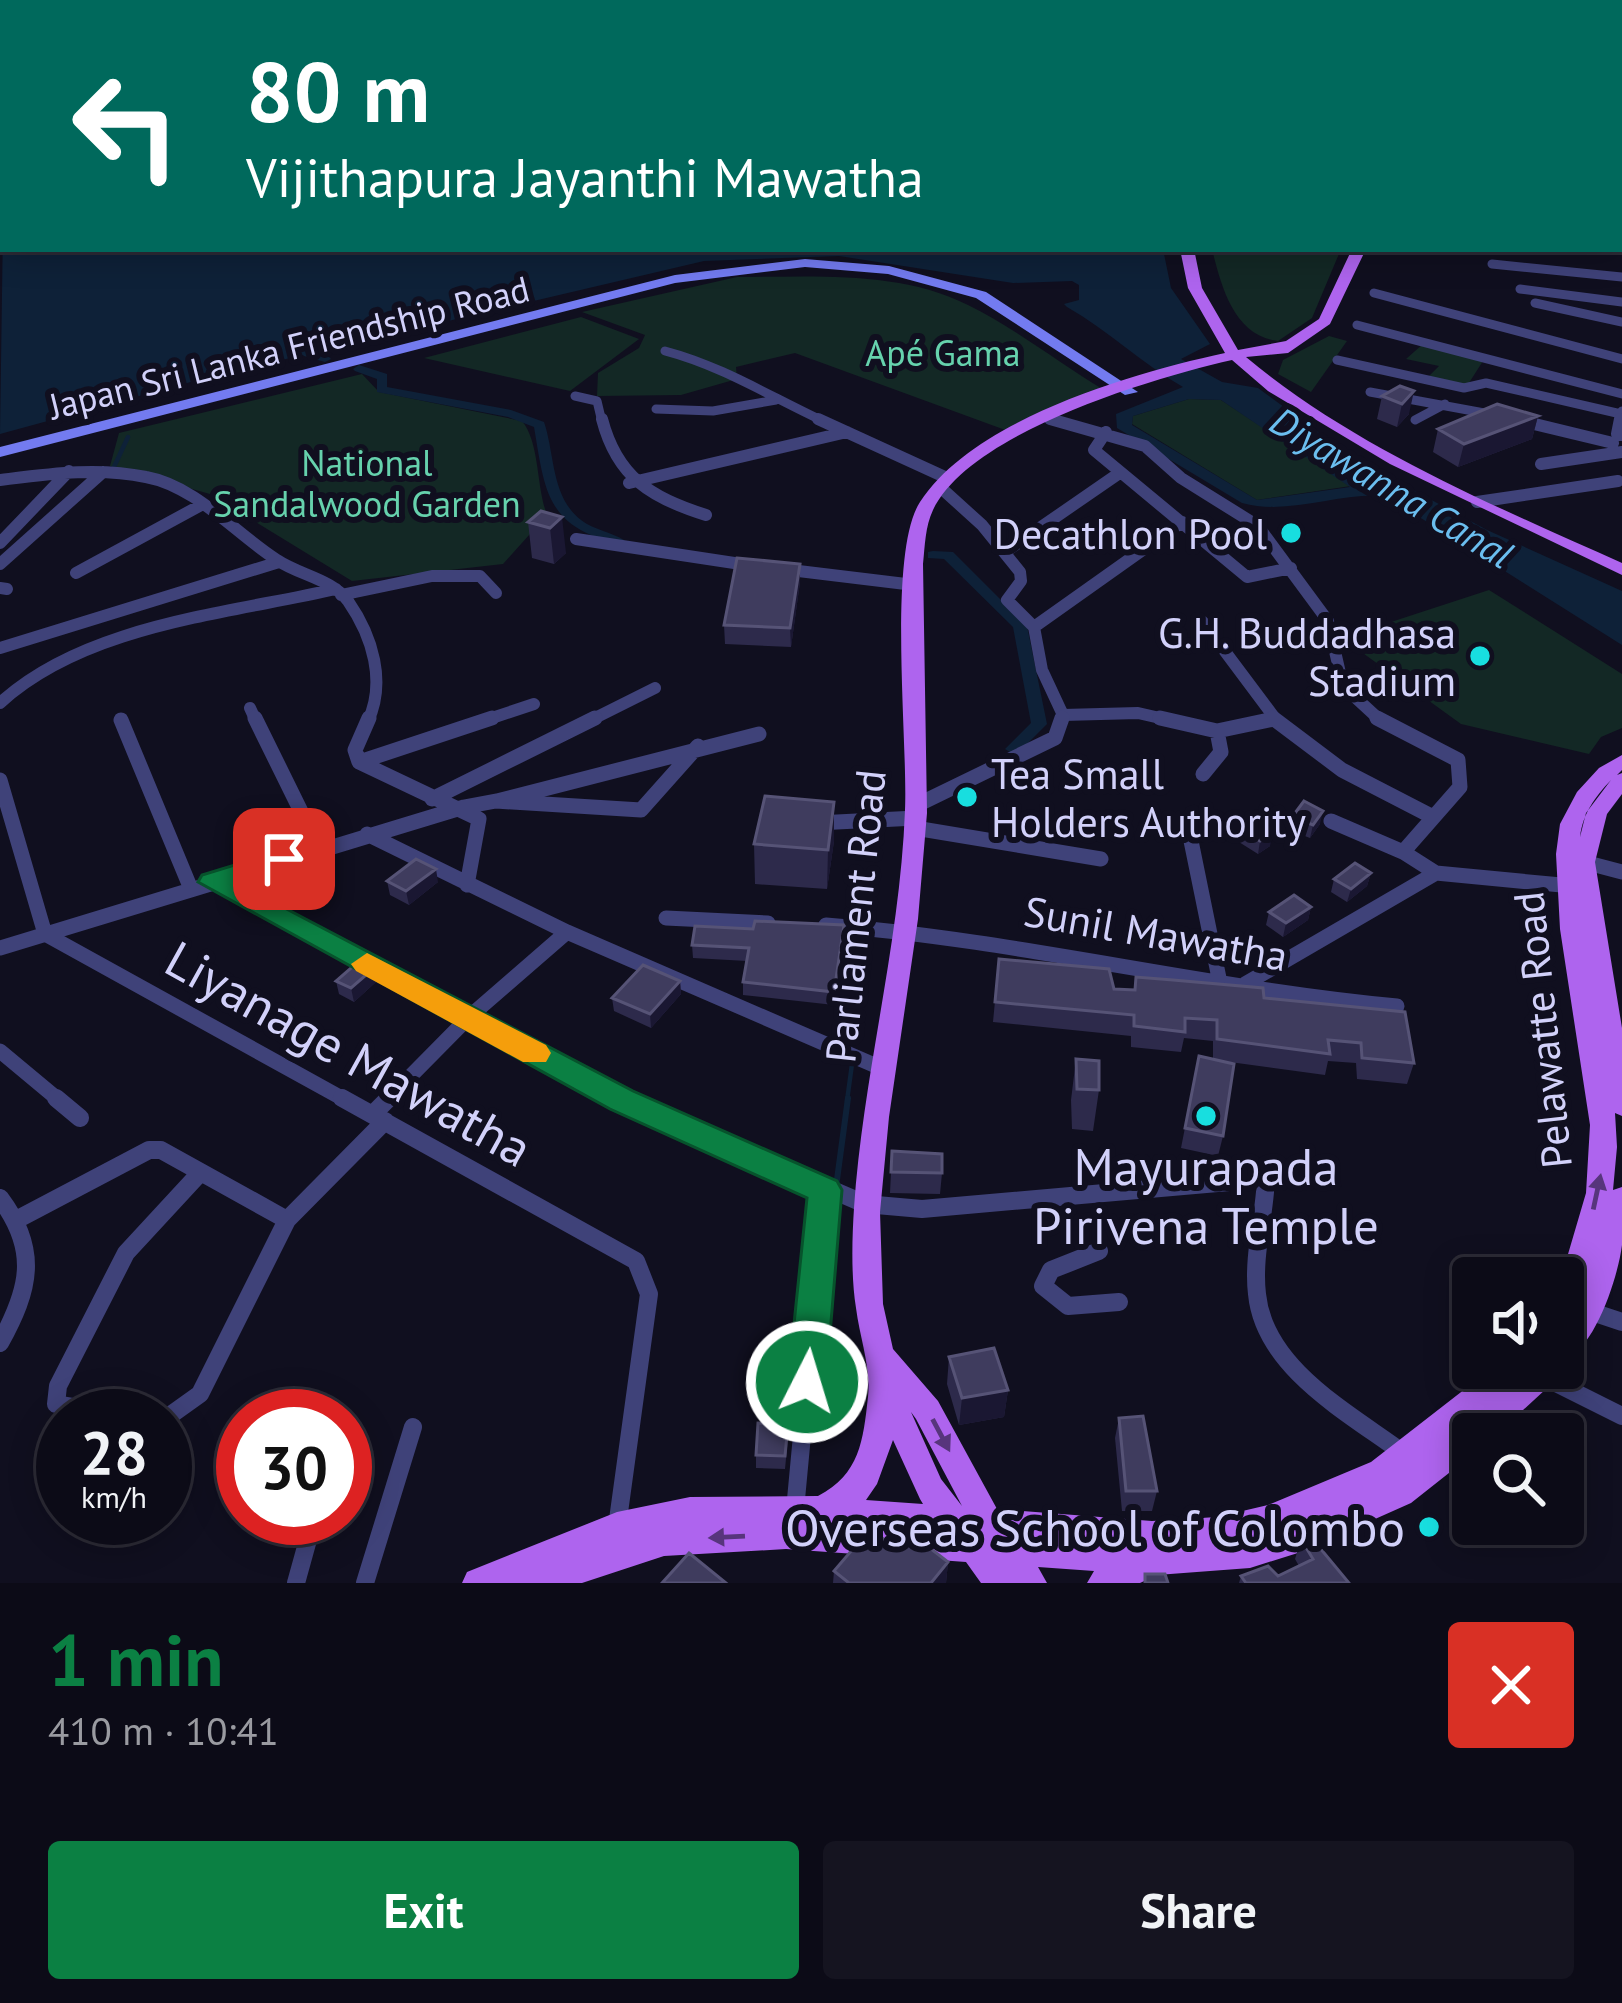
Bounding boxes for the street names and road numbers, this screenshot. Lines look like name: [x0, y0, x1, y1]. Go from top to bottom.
street label: Japan Sri Lanka Friendship Road: [42, 265, 534, 430]
street label: Parliament Road: [812, 767, 898, 1065]
street label: Sunil Mawatha: [1020, 883, 1292, 983]
street label: Pelawatte Road: [1500, 889, 1584, 1171]
street label: Liyanage Mawatha: [155, 925, 543, 1181]

